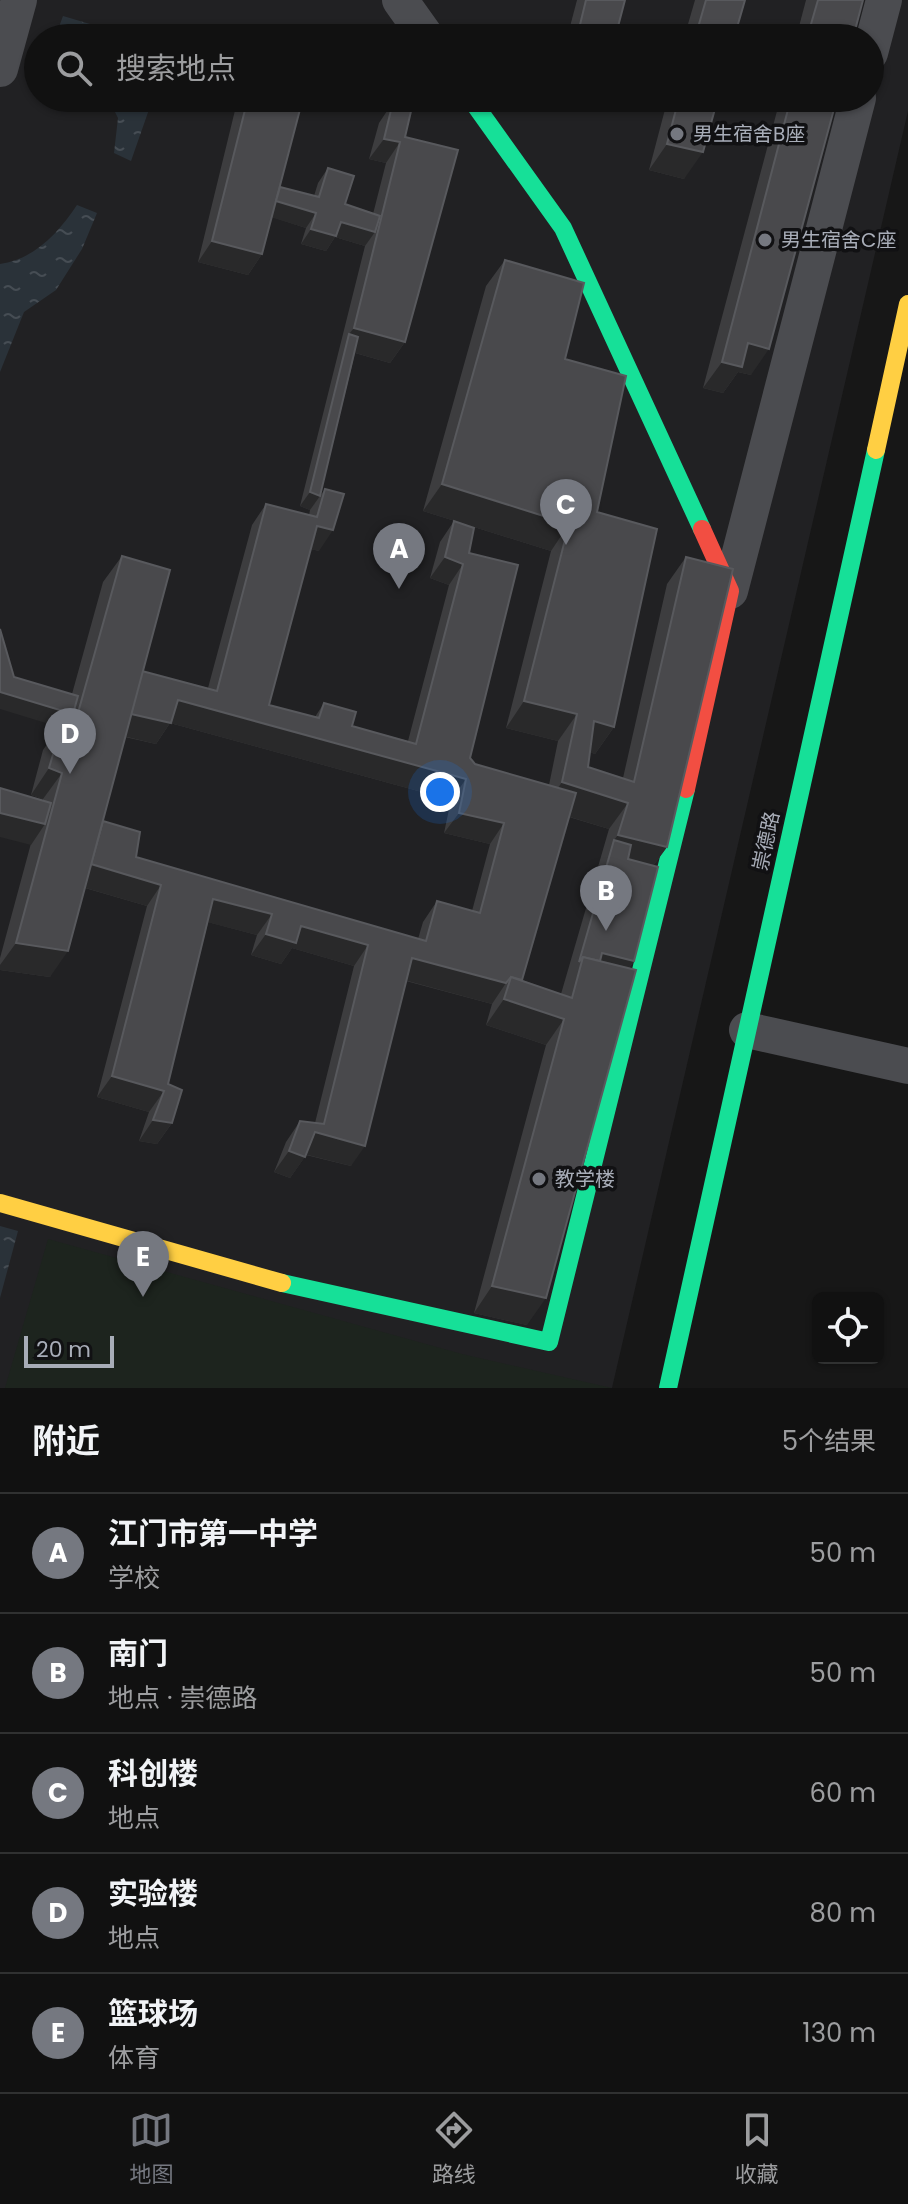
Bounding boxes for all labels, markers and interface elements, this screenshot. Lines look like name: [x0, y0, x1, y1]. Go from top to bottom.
search box: [24, 24, 884, 112]
icon: search: [52, 46, 96, 90]
text: 搜索地点: [116, 47, 236, 90]
place label: 男生宿舍B座: [693, 120, 805, 148]
marker: 男生宿舍B座: [668, 125, 686, 143]
place label: 男生宿舍C座: [781, 226, 896, 254]
marker: 男生宿舍C座: [756, 231, 774, 249]
pin: C: [540, 479, 592, 545]
pin: A: [373, 523, 425, 589]
pin: D: [44, 708, 96, 774]
your location: [420, 772, 460, 812]
street label: 崇德路: [746, 809, 786, 873]
pin: B: [580, 865, 632, 931]
place label: 教学楼: [555, 1165, 615, 1193]
marker: 教学楼: [530, 1170, 548, 1188]
pin: E: [117, 1231, 169, 1297]
map controls: [812, 1292, 884, 1364]
button: locate: [812, 1292, 884, 1364]
scale bar: [24, 1332, 114, 1368]
text: 20 m: [36, 1334, 91, 1365]
text: 附近: [32, 1417, 100, 1465]
text: 5个结果: [782, 1423, 876, 1459]
text: 江门市第一中学: [108, 1512, 318, 1555]
text: A: [48, 1535, 68, 1571]
text: 50 m: [810, 1535, 876, 1571]
text: 学校: [108, 1560, 160, 1596]
text: 南门: [108, 1632, 168, 1675]
text: B: [49, 1655, 67, 1691]
text: 50 m: [810, 1655, 876, 1691]
text: 地点 · 崇德路: [108, 1680, 257, 1716]
text: 科创楼: [108, 1752, 198, 1795]
text: C: [48, 1775, 68, 1811]
text: 60 m: [809, 1775, 876, 1811]
text: 地点: [108, 1800, 160, 1836]
text: 实验楼: [108, 1872, 198, 1915]
text: D: [49, 1895, 67, 1931]
text: 80 m: [810, 1895, 876, 1931]
text: 地点: [108, 1920, 160, 1956]
text: 篮球场: [108, 1992, 198, 2035]
text: E: [51, 2015, 65, 2051]
text: 130 m: [802, 2015, 876, 2051]
text: 体育: [108, 2040, 160, 2076]
tab: 地图: [129, 2108, 173, 2191]
tab: 路线: [432, 2108, 476, 2191]
tab: 收藏: [735, 2108, 779, 2191]

